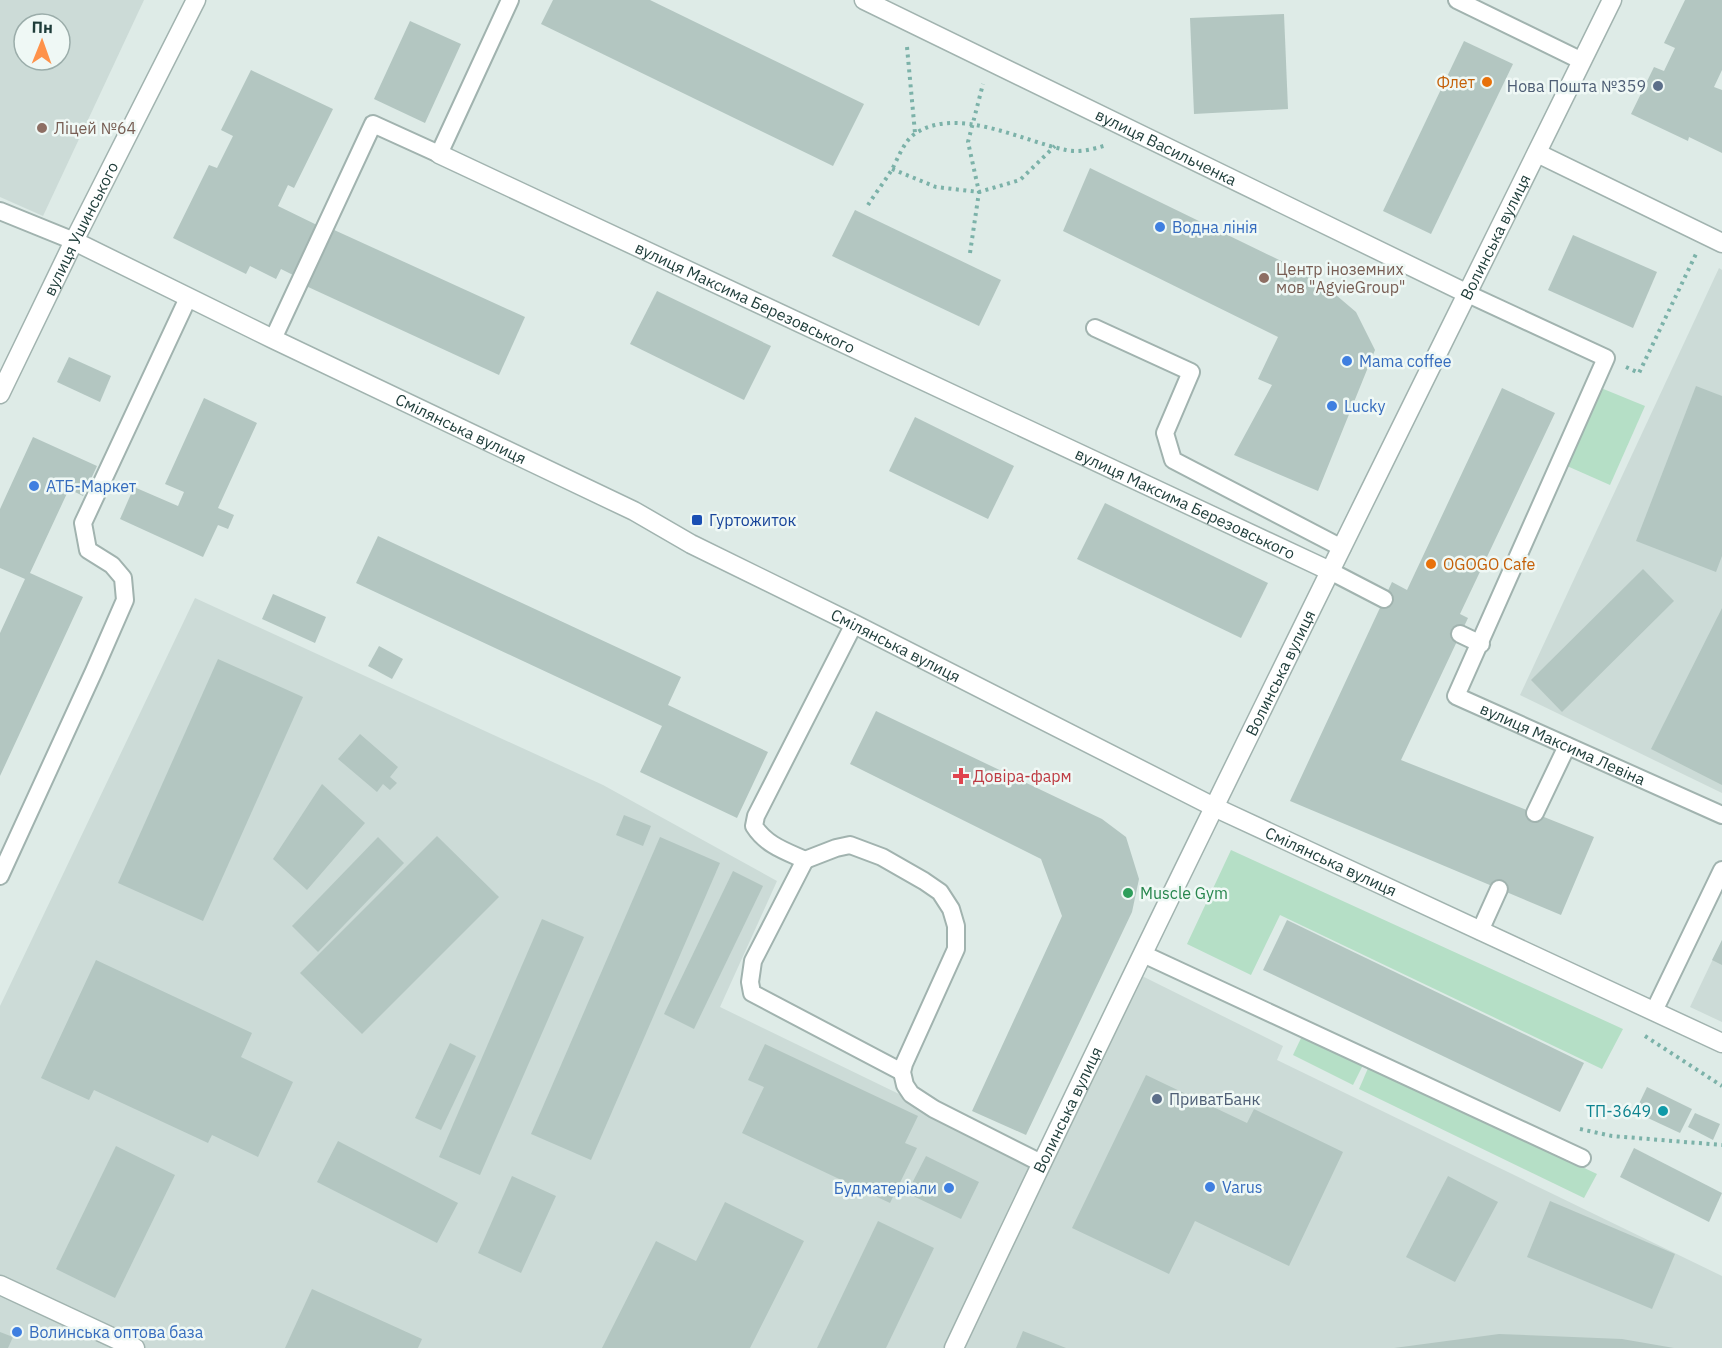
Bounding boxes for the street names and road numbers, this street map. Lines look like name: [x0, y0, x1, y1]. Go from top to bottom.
street label: вулиця Васильченка: [1092, 104, 1240, 190]
street label: вулиця Ушинського: [39, 158, 122, 299]
street label: Волинська вулиця: [1456, 171, 1535, 303]
street label: вулиця Максима Березовського: [632, 237, 858, 357]
street label: Смілянська вулиця: [392, 389, 530, 468]
street label: вулиця Максима Березовського: [1072, 443, 1299, 563]
street label: Смілянська вулиця: [828, 604, 964, 686]
street label: Волинська вулиця: [1241, 606, 1319, 739]
street label: вулиця Максима Левіна: [1477, 698, 1649, 790]
street label: Смілянська вулиця: [1262, 822, 1400, 900]
street label: Волинська вулиця: [1029, 1043, 1106, 1176]

